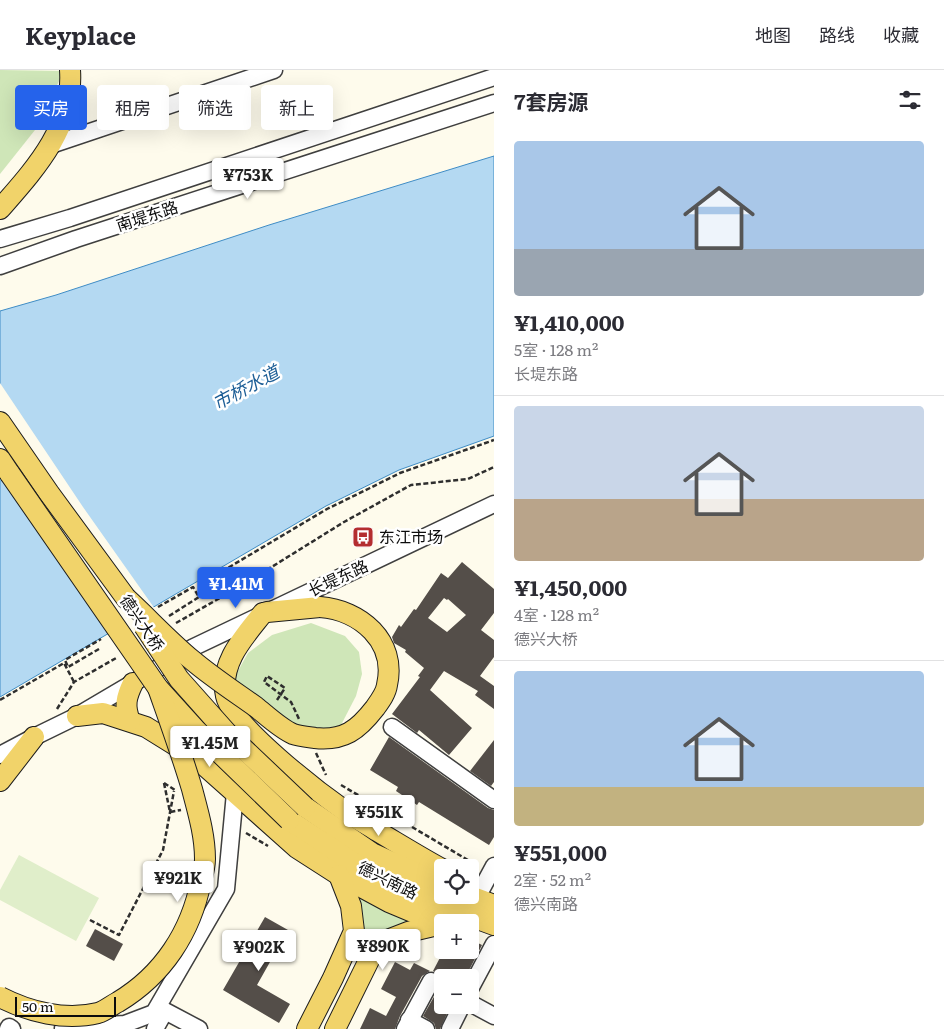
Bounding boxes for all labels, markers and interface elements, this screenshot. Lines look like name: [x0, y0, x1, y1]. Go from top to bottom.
text: Keyplace: [25, 17, 136, 52]
text: 地图: [755, 21, 791, 48]
text: 路线: [819, 21, 855, 48]
text: 收藏: [883, 21, 919, 48]
chip: 买房: [15, 85, 87, 130]
chip: 租房: [97, 85, 169, 130]
chip: 筛选: [179, 85, 251, 130]
chip: 新上: [261, 85, 333, 130]
text: 7套房源: [514, 85, 588, 116]
icon: filters: [896, 86, 924, 114]
pin: ¥753K: [213, 158, 283, 200]
text: ¥753K: [223, 162, 273, 186]
icon: home: [674, 173, 764, 263]
street label: 南堤东路: [113, 194, 181, 236]
text: ¥1,410,000: [514, 306, 625, 337]
text: 5室 · 128 m²: [514, 337, 598, 361]
water label: 市桥水道: [207, 356, 286, 415]
text: 长堤东路: [514, 361, 578, 385]
icon: home: [674, 439, 764, 529]
place label: 东江市场: [379, 524, 443, 548]
bus stop icon: 东江市场: [351, 525, 375, 549]
street label: 长堤东路: [303, 553, 372, 601]
pin: ¥1.41M: [195, 566, 277, 609]
text: ¥1.41M: [208, 571, 264, 595]
text: ¥1,450,000: [514, 571, 627, 602]
street label: 德兴大桥: [115, 589, 171, 656]
text: 4室 · 128 m²: [514, 602, 599, 626]
text: 德兴大桥: [514, 626, 578, 650]
icon: home: [674, 704, 764, 794]
pin: ¥1.45M: [169, 726, 251, 768]
text: ¥1.45M: [181, 730, 239, 754]
pin: ¥551K: [344, 794, 414, 837]
text: ¥551K: [355, 799, 403, 823]
text: ¥551,000: [514, 836, 607, 867]
street label: 德兴南路: [354, 854, 422, 904]
map controls: [434, 859, 479, 1014]
button: locate: [434, 859, 479, 904]
pin: ¥921K: [143, 860, 213, 903]
text: ¥921K: [154, 865, 202, 889]
text: 2室 · 52 m²: [514, 867, 591, 891]
text: 德兴南路: [514, 891, 578, 915]
button: +: [434, 914, 479, 959]
pin: ¥890K: [348, 928, 418, 971]
pin: ¥902K: [224, 930, 294, 972]
text: ¥890K: [357, 933, 409, 957]
text: ¥902K: [233, 934, 285, 958]
button: −: [434, 969, 479, 1014]
scale bar: [15, 994, 116, 1017]
text: 50 m: [22, 996, 54, 1016]

